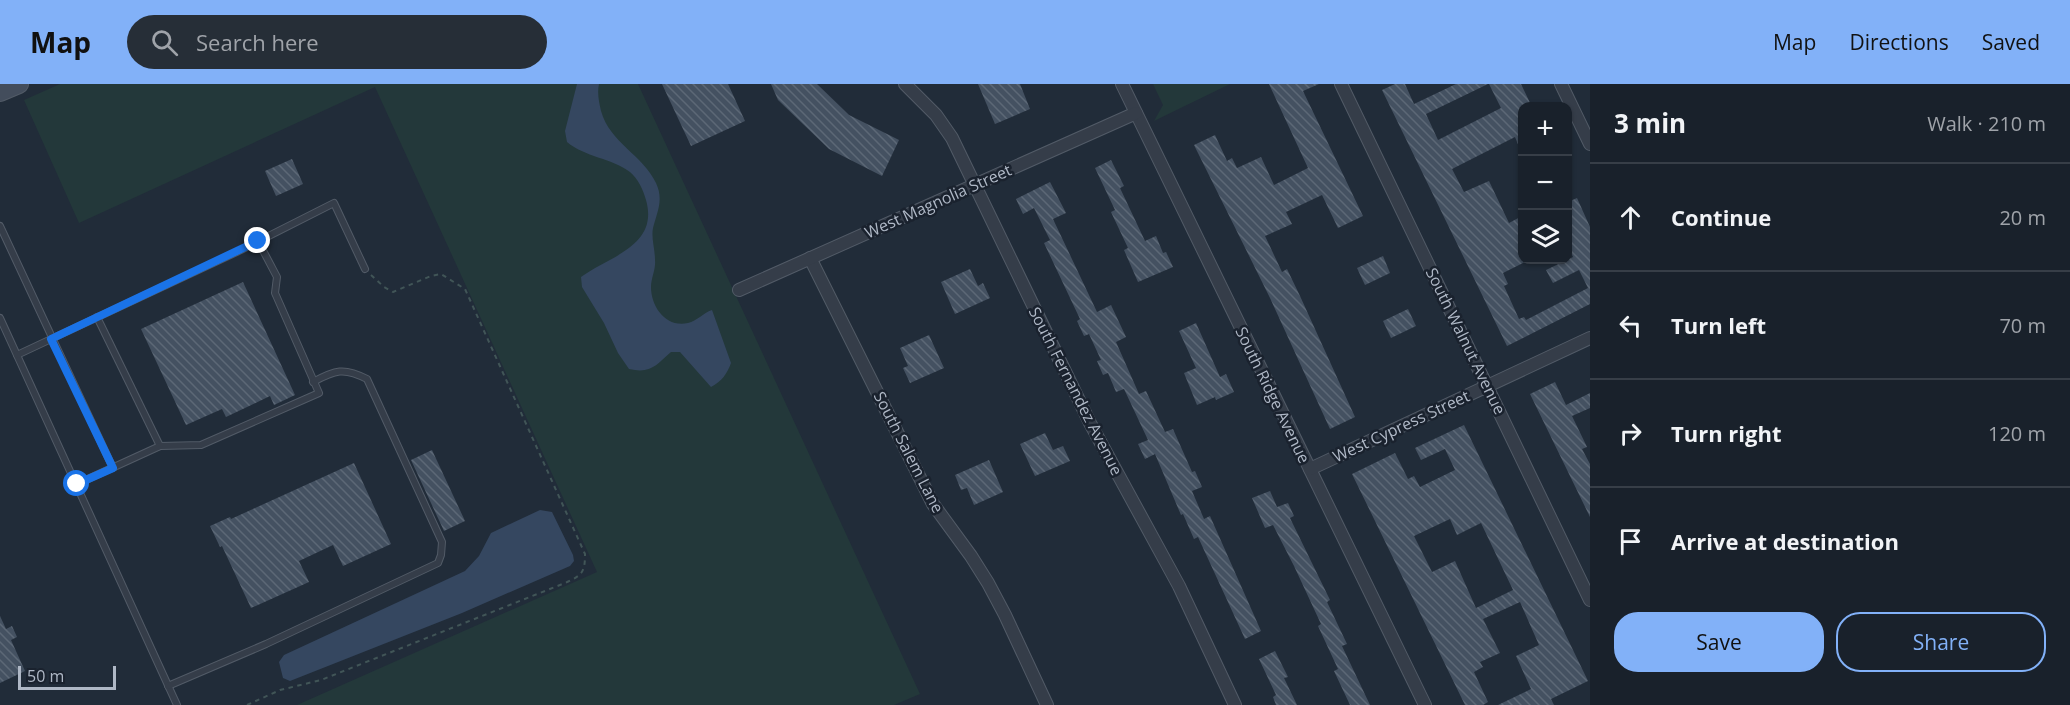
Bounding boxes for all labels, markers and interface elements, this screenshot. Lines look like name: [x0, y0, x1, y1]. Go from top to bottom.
search box: [127, 15, 547, 69]
text: Map: [30, 23, 91, 61]
icon: search: [148, 26, 181, 59]
text: Search here: [196, 27, 319, 57]
text: Map: [1773, 28, 1816, 56]
text: Directions: [1849, 28, 1949, 56]
text: Saved: [1982, 28, 2040, 56]
map controls: [1518, 102, 1572, 264]
button: +: [1518, 102, 1572, 156]
text: 3 min: [1614, 105, 1686, 141]
text: Walk · 210 m: [1927, 110, 2046, 137]
button: −: [1518, 156, 1572, 210]
street label: West Magnolia Street: [861, 159, 1015, 243]
icon: ahead: [1614, 201, 1647, 234]
text: Continue: [1671, 202, 1771, 232]
text: 20 m: [1999, 204, 2046, 231]
button: layers: [1518, 210, 1572, 264]
route end: [244, 227, 270, 253]
street label: South Walnut Avenue: [1421, 264, 1511, 418]
street label: South Fernandez Avenue: [1024, 303, 1128, 479]
icon: left: [1614, 309, 1647, 342]
text: Turn left: [1671, 310, 1766, 340]
text: 70 m: [1999, 312, 2046, 339]
street label: South Ridge Avenue: [1230, 323, 1316, 467]
street label: West Cypress Street: [1329, 384, 1473, 467]
street label: South Salem Lane: [869, 387, 949, 517]
icon: right: [1614, 417, 1647, 450]
text: Turn right: [1671, 418, 1782, 448]
text: 120 m: [1988, 420, 2046, 447]
route start: [63, 470, 89, 496]
icon: arrive: [1614, 525, 1647, 558]
text: Arrive at destination: [1671, 526, 1899, 556]
button: Save: [1614, 612, 1824, 672]
button: Share: [1836, 612, 2046, 672]
scale bar: [18, 663, 116, 690]
text: 50 m: [27, 665, 64, 687]

